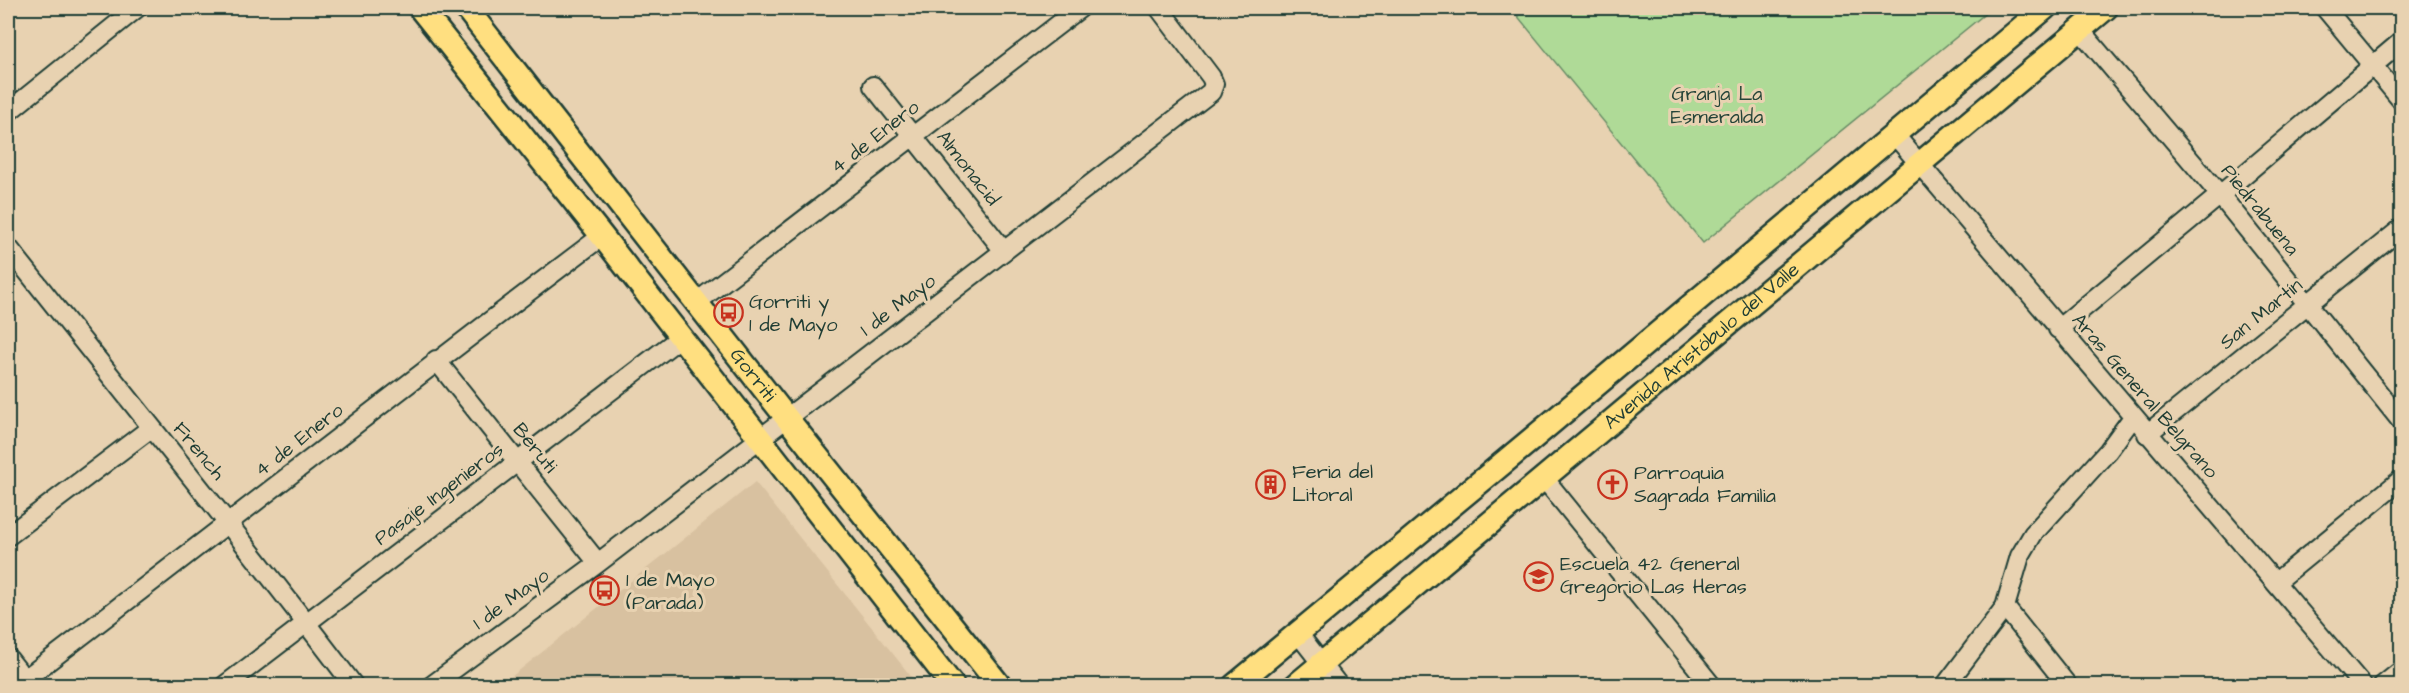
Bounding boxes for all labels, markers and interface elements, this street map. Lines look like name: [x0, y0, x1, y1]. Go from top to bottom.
park label: Granja La Esmeralda: [1670, 80, 1764, 131]
street label: 4 de Enero: [825, 93, 925, 181]
street label: Almonacid: [930, 124, 1006, 212]
street label: Piedrabuena: [2214, 158, 2306, 262]
street label: Avenida Aristóbulo del Valle: [1598, 256, 1806, 436]
street label: 1 de Mayo: [854, 267, 942, 344]
street label: San Martín: [2213, 272, 2309, 356]
place label: Gorriti y 1 de Mayo: [749, 288, 838, 340]
bus stop icon: Gorriti y 1 de Mayo: [712, 297, 744, 329]
street label: Aras General Belgrano: [2065, 307, 2225, 485]
street label: Gorriti: [723, 342, 783, 408]
street label: 4 de Enero: [249, 396, 349, 484]
street label: French: [166, 416, 232, 486]
street label: Beruti: [506, 417, 564, 479]
street label: Pasaje Ingenieros: [368, 436, 510, 553]
place label: Feria del Litoral: [1292, 458, 1373, 509]
place label: Parroquia Sagrada Familia: [1634, 459, 1776, 511]
building icon: Feria del Litoral: [1255, 468, 1287, 500]
church icon: Parroquia Sagrada Familia: [1597, 469, 1629, 501]
place label: Escuela 42 General Gregorio Las Heras: [1560, 550, 1747, 602]
school or university icon: Escuela 42 General Gregorio Las Heras: [1523, 560, 1555, 592]
street label: 1 de Mayo: [467, 562, 556, 637]
place label: 1 de Mayo (Parada): [626, 566, 715, 617]
bus stop icon: 1 de Mayo (Parada): [589, 575, 621, 607]

